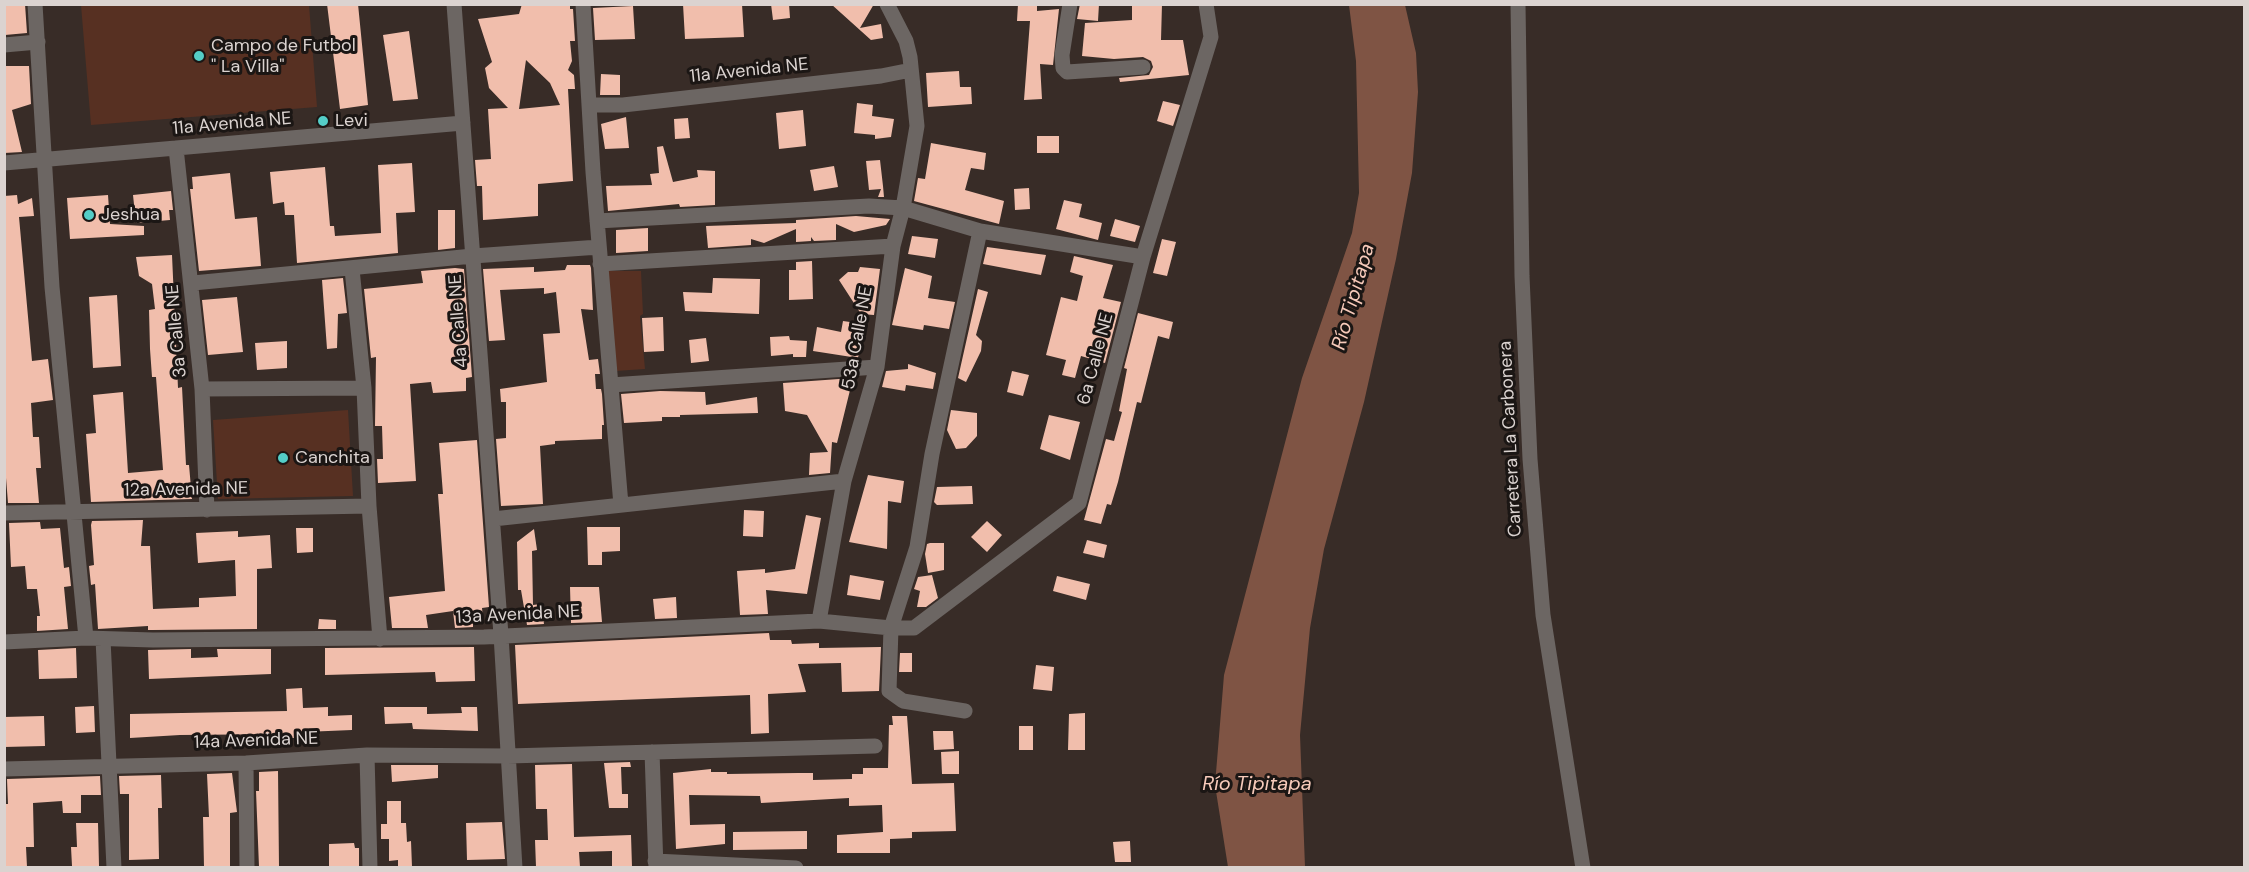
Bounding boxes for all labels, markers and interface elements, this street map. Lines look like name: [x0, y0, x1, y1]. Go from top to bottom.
place label: Campo de Futbol " La Villa": [211, 35, 356, 78]
marker: Campo de Futbol " La Villa": [192, 49, 206, 63]
street label: 11a Avenida NE: [689, 54, 809, 88]
street label: 11a Avenida NE: [172, 108, 292, 140]
place label: Levi: [335, 110, 368, 132]
marker: Levi: [316, 114, 330, 128]
place label: Jeshua: [101, 204, 160, 226]
marker: Jeshua: [82, 208, 96, 222]
water label: Río Tipitapa: [1327, 241, 1381, 353]
street label: 4a Calle NE: [445, 273, 473, 369]
street label: 3a Calle NE: [162, 283, 192, 379]
street label: 53a Calle NE: [838, 285, 878, 391]
street label: 6a Calle NE: [1073, 311, 1119, 407]
street label: Carretera La Carbonera: [1495, 340, 1527, 538]
place label: Canchita: [295, 447, 370, 469]
marker: Canchita: [276, 451, 290, 465]
street label: 12a Avenida NE: [124, 478, 248, 502]
street label: 13a Avenida NE: [455, 601, 581, 629]
street label: 14a Avenida NE: [193, 728, 319, 754]
water label: Río Tipitapa: [1202, 773, 1312, 797]

